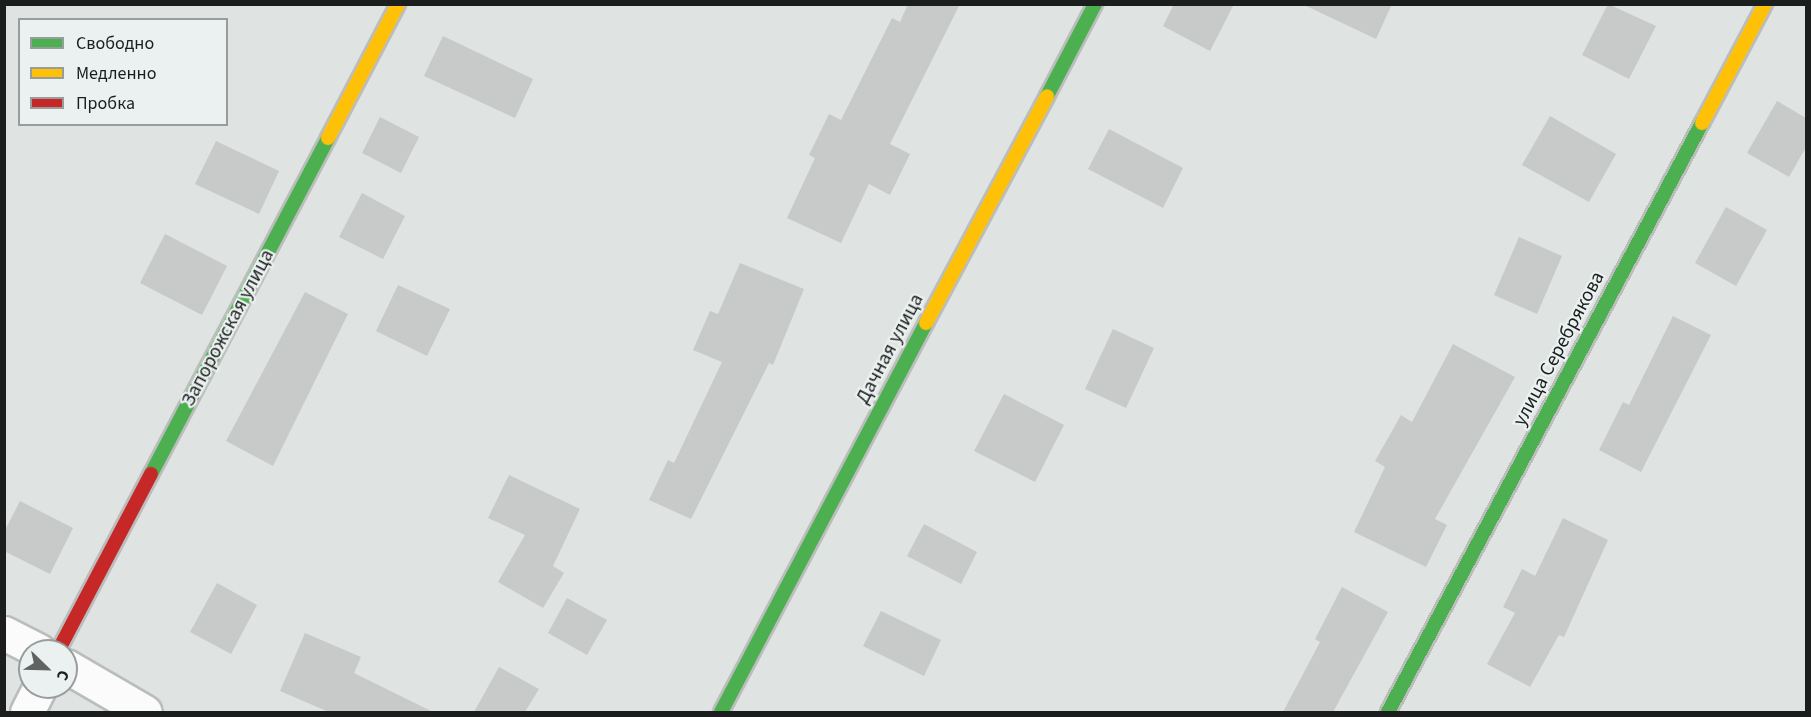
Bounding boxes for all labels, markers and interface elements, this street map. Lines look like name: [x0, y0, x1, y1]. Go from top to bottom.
legend: [18, 18, 228, 126]
text: Свободно: [76, 31, 154, 56]
text: Медленно: [76, 61, 156, 86]
text: Пробка: [76, 91, 135, 116]
street label: Запорожская улица: [177, 246, 279, 410]
street label: улица Серебрякова: [1508, 268, 1610, 430]
street label: Дачная улица: [851, 290, 929, 408]
north arrow: [18, 639, 78, 699]
text: С: [51, 667, 75, 684]

